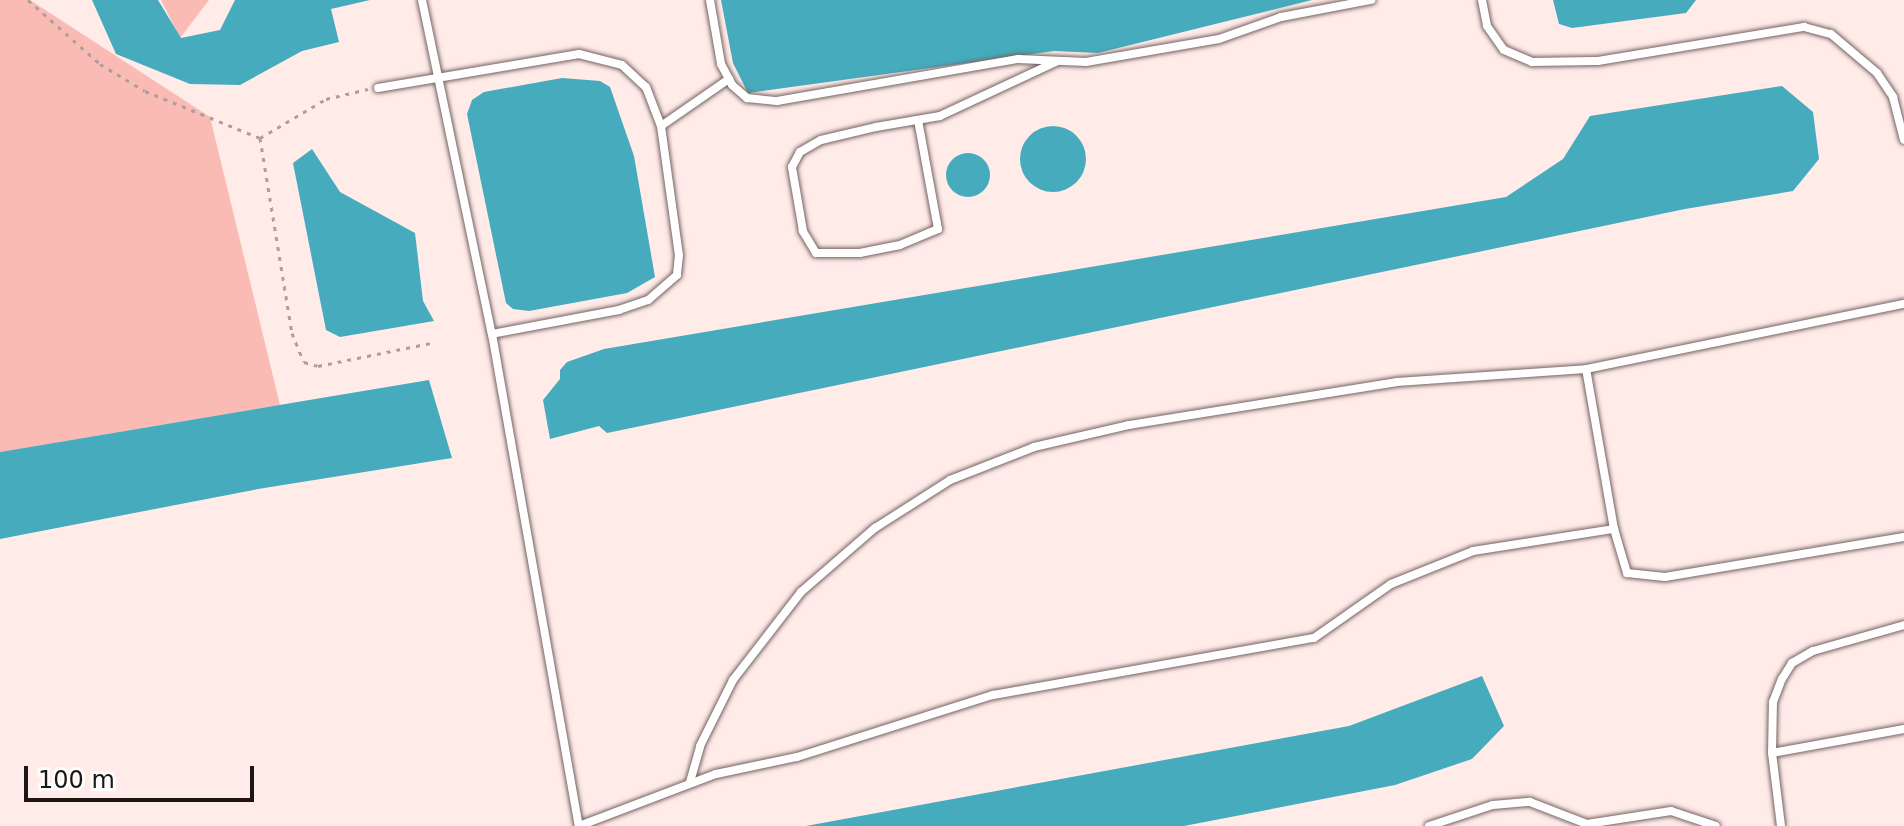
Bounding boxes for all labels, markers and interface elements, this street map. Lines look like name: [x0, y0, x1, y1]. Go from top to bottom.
scale bar: [28, 750, 258, 800]
text: 100 m: [38, 766, 115, 794]

